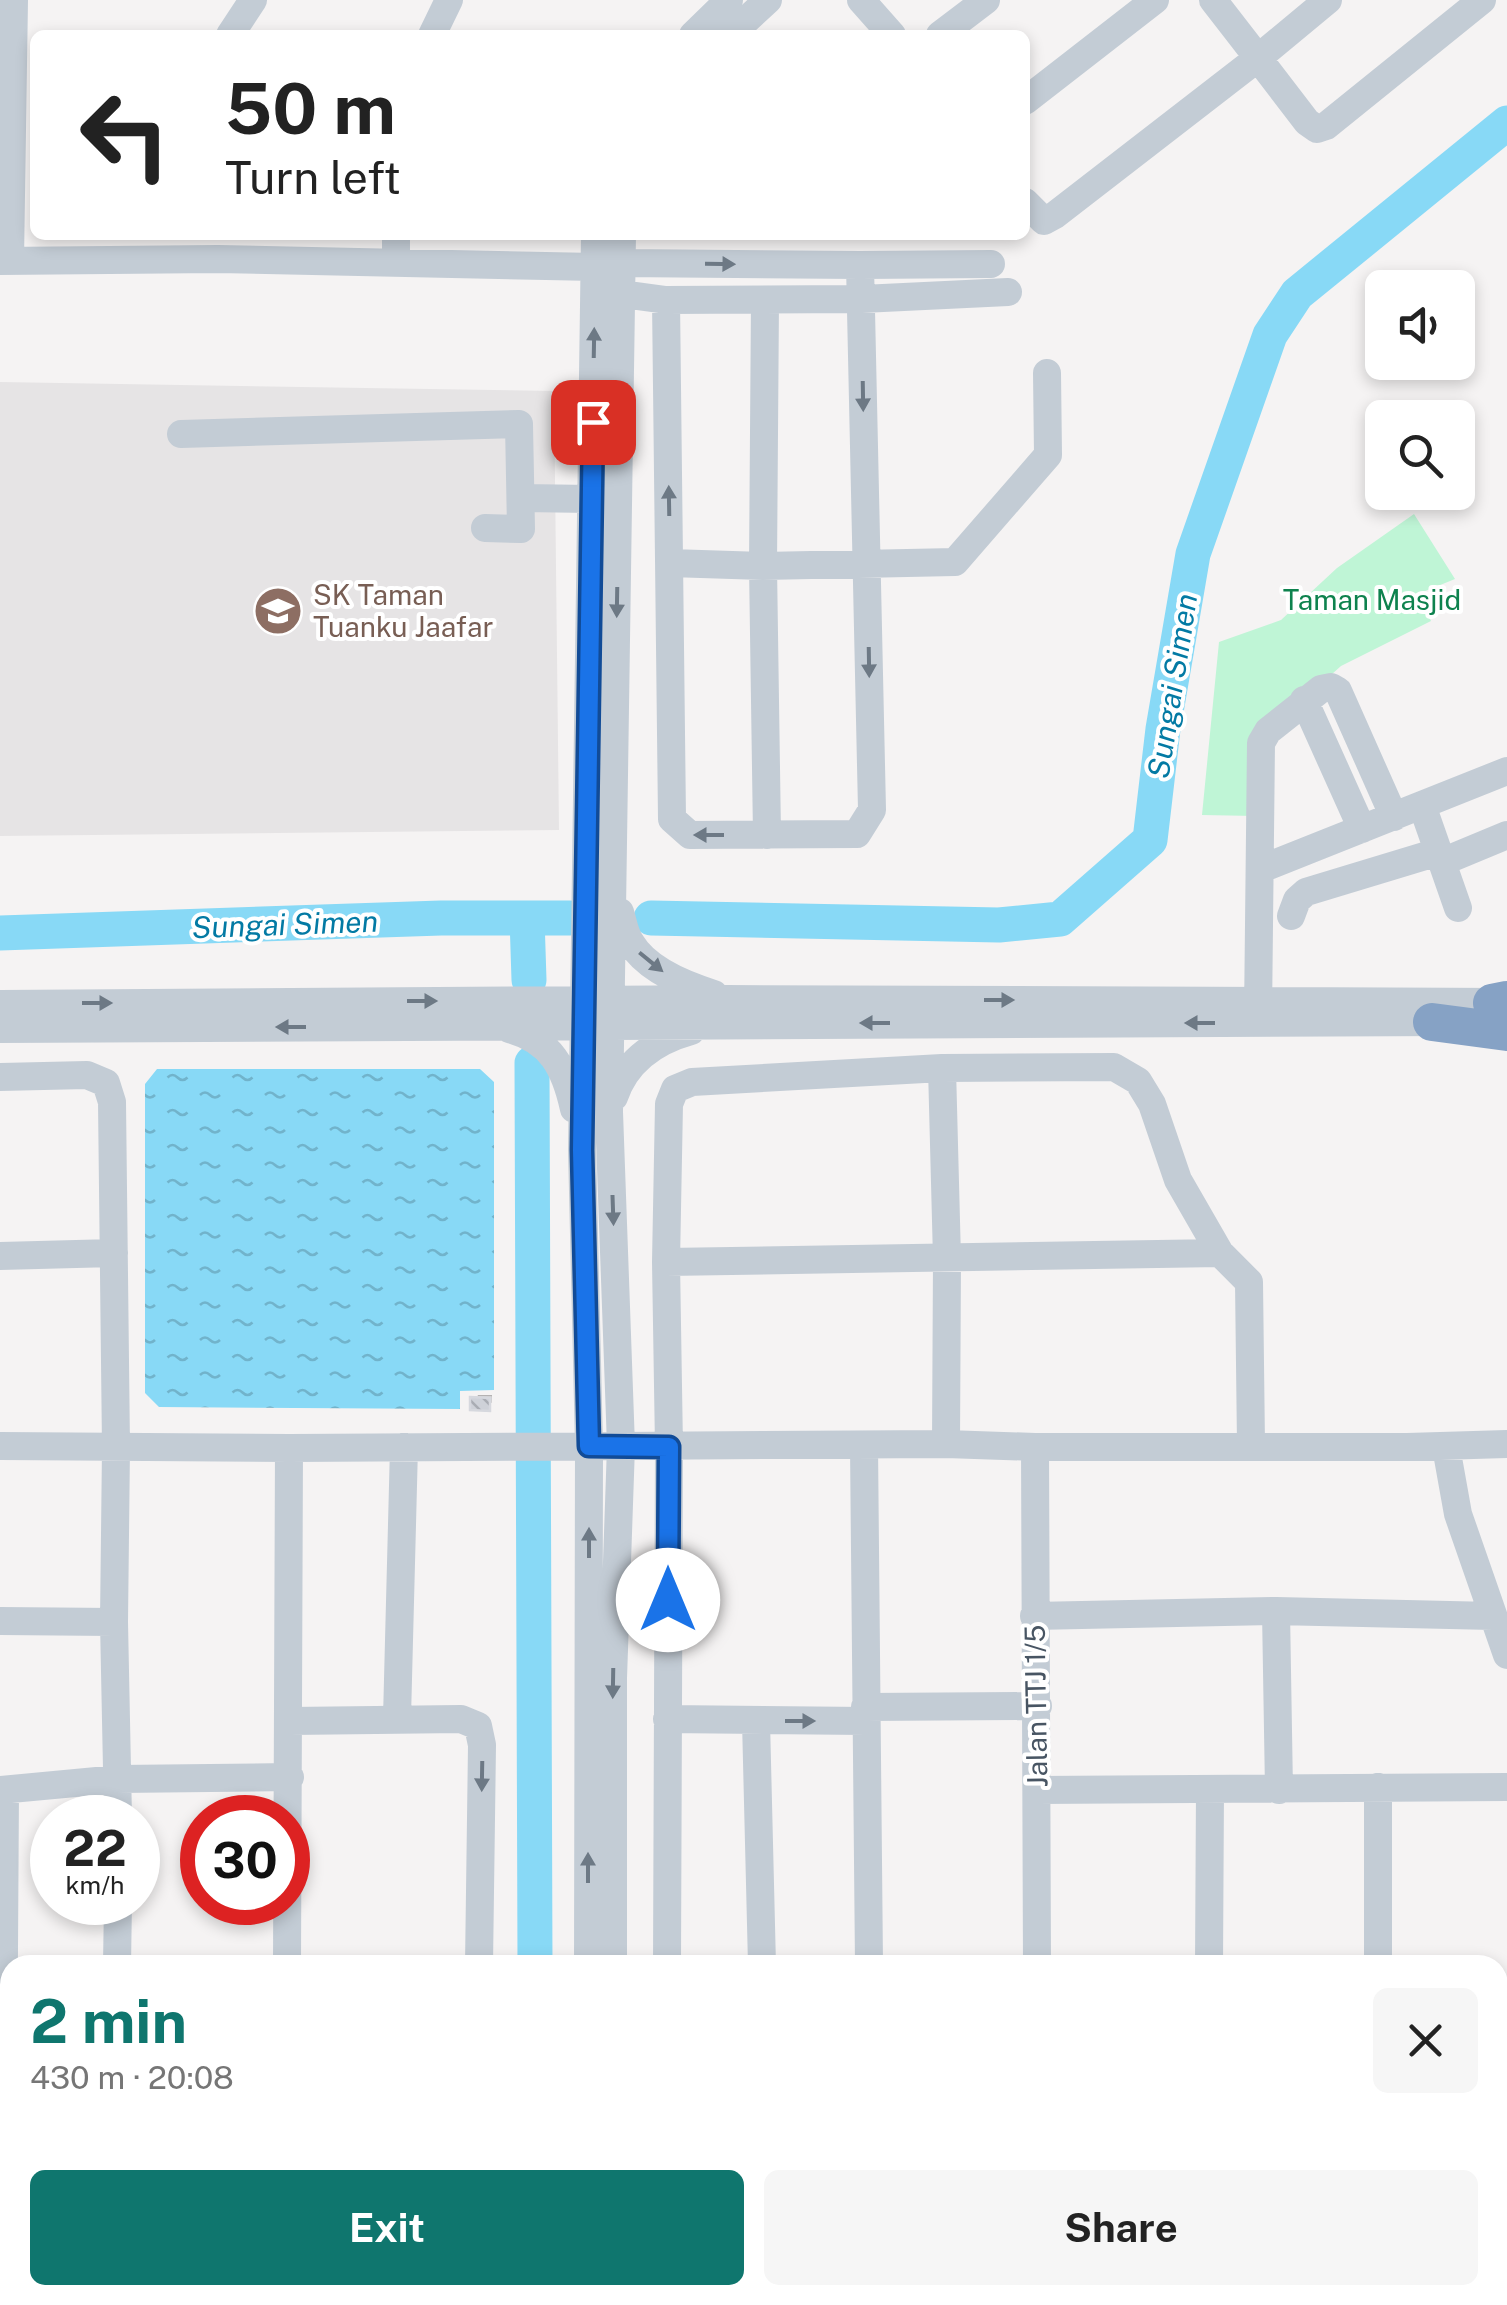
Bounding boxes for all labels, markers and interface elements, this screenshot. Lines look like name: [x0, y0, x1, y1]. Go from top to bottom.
text: 50 m: [225, 67, 396, 150]
icon: left: [60, 70, 190, 200]
text: Turn left: [225, 151, 401, 204]
one-way arrow: [704, 256, 736, 272]
map controls: [1365, 270, 1475, 510]
button: sound: [1365, 270, 1475, 380]
one-way arrow: [587, 326, 603, 358]
pin: [551, 380, 636, 465]
one-way arrow: [856, 381, 872, 413]
icon: arrive: [566, 395, 621, 450]
button: search: [1365, 400, 1475, 510]
one-way arrow: [661, 485, 677, 517]
place label: SK Taman Tuanku Jaafar: [313, 578, 493, 643]
park label: Taman Masjid: [1283, 583, 1461, 616]
school or university icon: SK Taman Tuanku Jaafar: [252, 585, 304, 637]
one-way arrow: [609, 586, 625, 618]
water label: Sungai Simen: [1140, 591, 1204, 781]
one-way arrow: [861, 646, 877, 678]
one-way arrow: [692, 827, 724, 843]
water label: Sungai Simen: [191, 903, 379, 945]
one-way arrow: [638, 952, 664, 972]
one-way arrow: [407, 993, 439, 1009]
one-way arrow: [984, 993, 1016, 1009]
one-way arrow: [82, 995, 114, 1011]
one-way arrow: [858, 1015, 890, 1031]
one-way arrow: [1183, 1015, 1215, 1031]
one-way arrow: [275, 1019, 307, 1035]
one-way arrow: [605, 1194, 621, 1226]
one-way arrow: [581, 1526, 597, 1558]
position arrow: [616, 1548, 720, 1652]
street label: Jalan TTJ 1/5: [1018, 1624, 1053, 1788]
one-way arrow: [605, 1668, 621, 1700]
one-way arrow: [784, 1713, 816, 1729]
one-way arrow: [473, 1760, 489, 1792]
speed limit sign: 30: [180, 1795, 310, 1925]
text: 22: [63, 1818, 127, 1877]
one-way arrow: [580, 1851, 596, 1883]
text: km/h: [66, 1870, 124, 1900]
text: 2 min: [30, 1986, 187, 2057]
button: close: [1373, 1988, 1478, 2093]
text: 430 m · 20:08: [30, 2059, 234, 2096]
button: Exit: [30, 2170, 744, 2285]
button: Share: [764, 2170, 1478, 2285]

